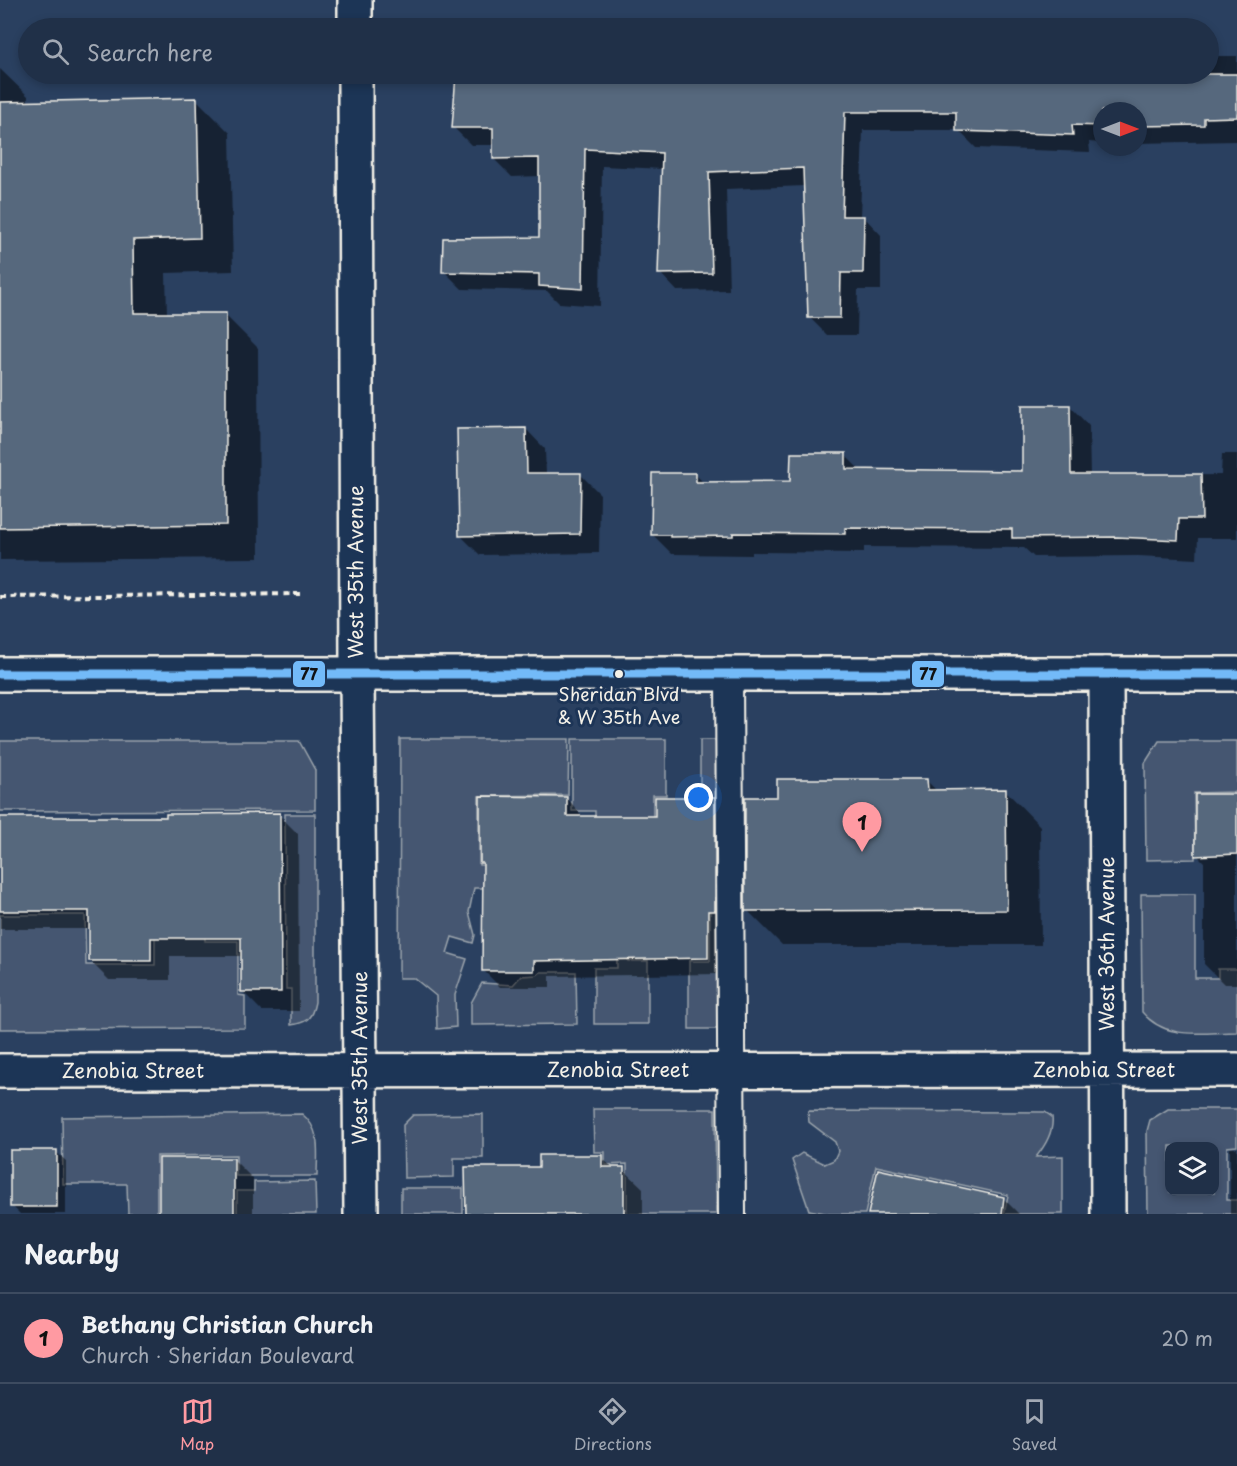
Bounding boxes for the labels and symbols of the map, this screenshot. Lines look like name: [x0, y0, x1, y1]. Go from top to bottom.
north arrow: [1093, 102, 1147, 156]
street label: West 35th Avenue: [340, 485, 370, 659]
line badge: 77: [292, 660, 326, 688]
line badge: 77: [911, 660, 945, 688]
text: 77: [300, 661, 318, 685]
text: 77: [919, 661, 937, 685]
marker: Sheridan Blvd & W 35th Ave: [613, 668, 625, 680]
place label: Sheridan Blvd & W 35th Ave: [558, 680, 680, 730]
your location: [684, 783, 713, 812]
pin: 1: [842, 802, 882, 852]
street label: West 36th Avenue: [1091, 857, 1121, 1031]
street label: West 35th Avenue: [344, 971, 374, 1145]
street label: Zenobia Street: [547, 1054, 689, 1084]
street label: Zenobia Street: [1033, 1054, 1175, 1084]
street label: Zenobia Street: [62, 1055, 204, 1085]

